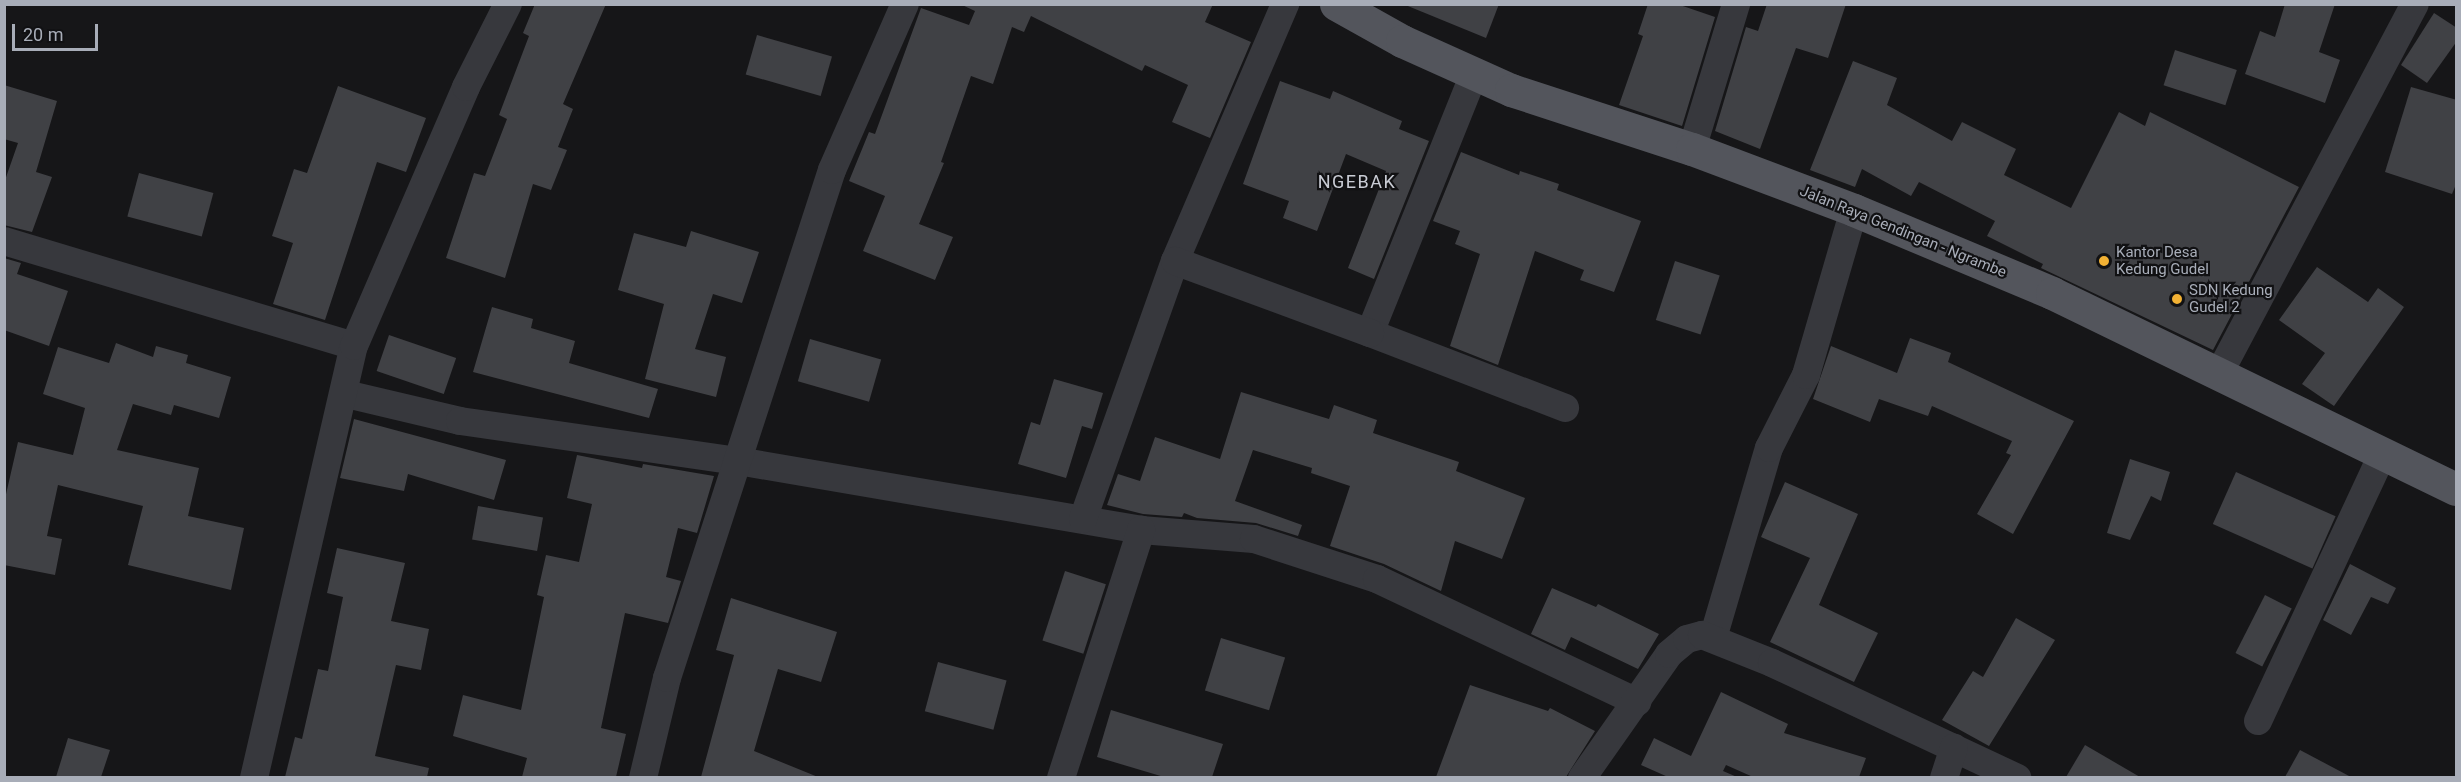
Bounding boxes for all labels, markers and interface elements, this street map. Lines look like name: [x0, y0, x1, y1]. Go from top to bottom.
scale bar: [15, 12, 100, 50]
text: 20 m: [23, 24, 63, 45]
district label: NGEBAK: [1318, 171, 1396, 193]
street label: Jalan Raya Gendingan - Ngrambe: [1797, 182, 2009, 282]
place label: Kantor Desa Kedung Gudel: [2116, 243, 2209, 278]
marker: Kantor Desa Kedung Gudel: [2097, 254, 2111, 268]
place label: SDN Kedung Gudel 2: [2189, 281, 2273, 316]
marker: SDN Kedung Gudel 2: [2170, 292, 2184, 306]

